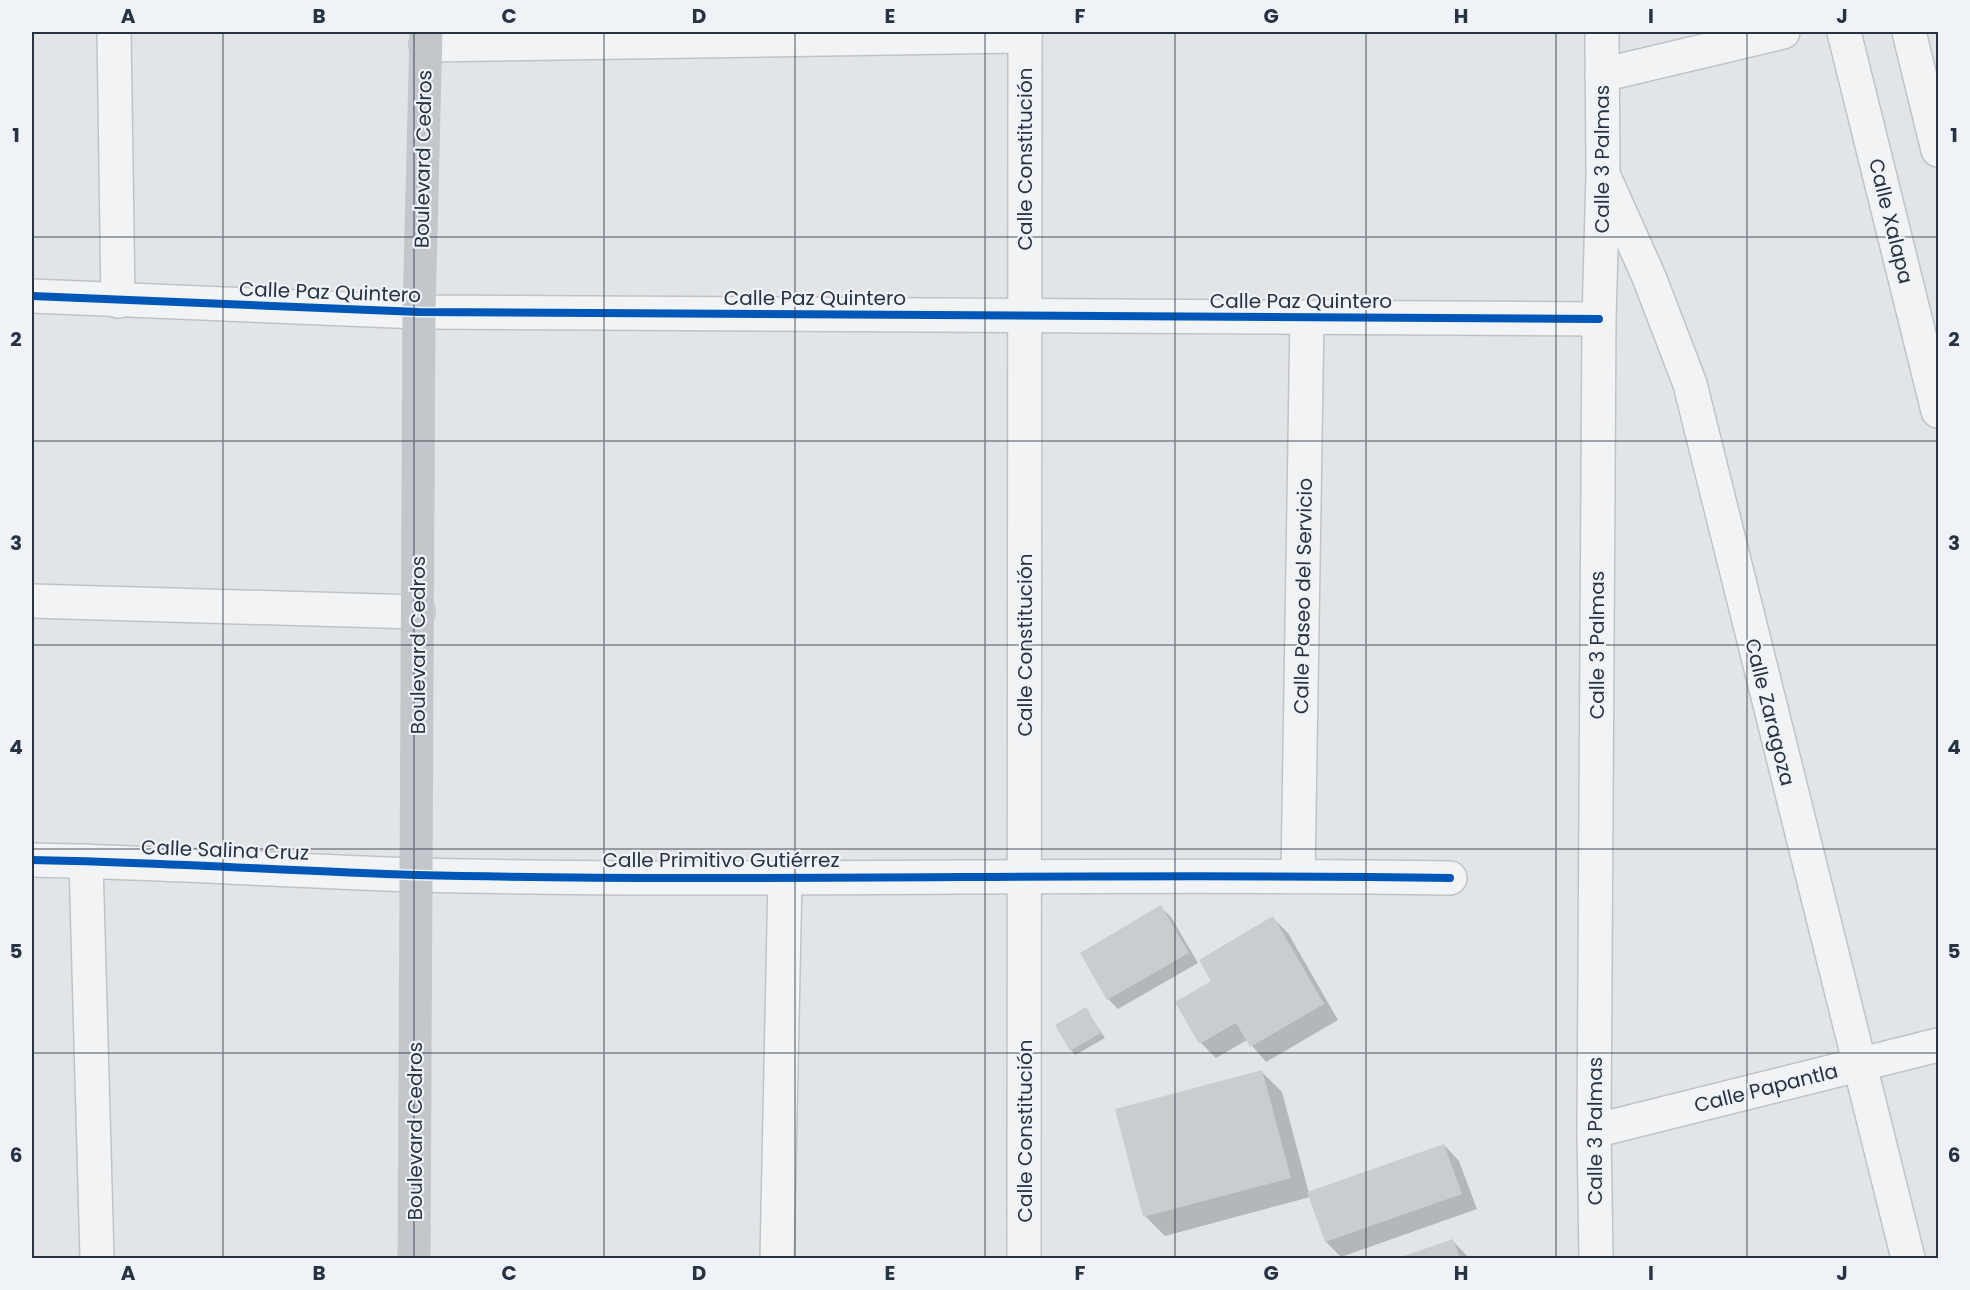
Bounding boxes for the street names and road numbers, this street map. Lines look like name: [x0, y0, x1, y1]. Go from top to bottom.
street label: Calle Constitución: [1011, 68, 1039, 250]
street label: Boulevard Cedros: [407, 70, 439, 248]
street label: Calle 3 Palmas: [1588, 85, 1616, 233]
street label: Calle Xalapa: [1862, 156, 1920, 286]
street label: Calle Paz Quintero: [238, 275, 422, 309]
street label: Calle Paz Quintero: [724, 284, 906, 312]
street label: Calle Paz Quintero: [1210, 287, 1392, 315]
street label: Calle Paseo del Servicio: [1287, 478, 1319, 714]
street label: Calle Constitución: [1011, 554, 1039, 736]
street label: Boulevard Cedros: [404, 556, 432, 734]
street label: Calle 3 Palmas: [1583, 571, 1611, 719]
street label: Calle Zaragoza: [1738, 635, 1802, 789]
street label: Calle Salina Cruz: [141, 833, 309, 867]
street label: Calle Primitivo Gutiérrez: [603, 846, 839, 874]
street label: Calle Constitución: [1011, 1040, 1039, 1222]
street label: Boulevard Cedros: [401, 1042, 429, 1220]
street label: Calle 3 Palmas: [1581, 1057, 1609, 1205]
street label: Calle Papantla: [1691, 1057, 1841, 1119]

